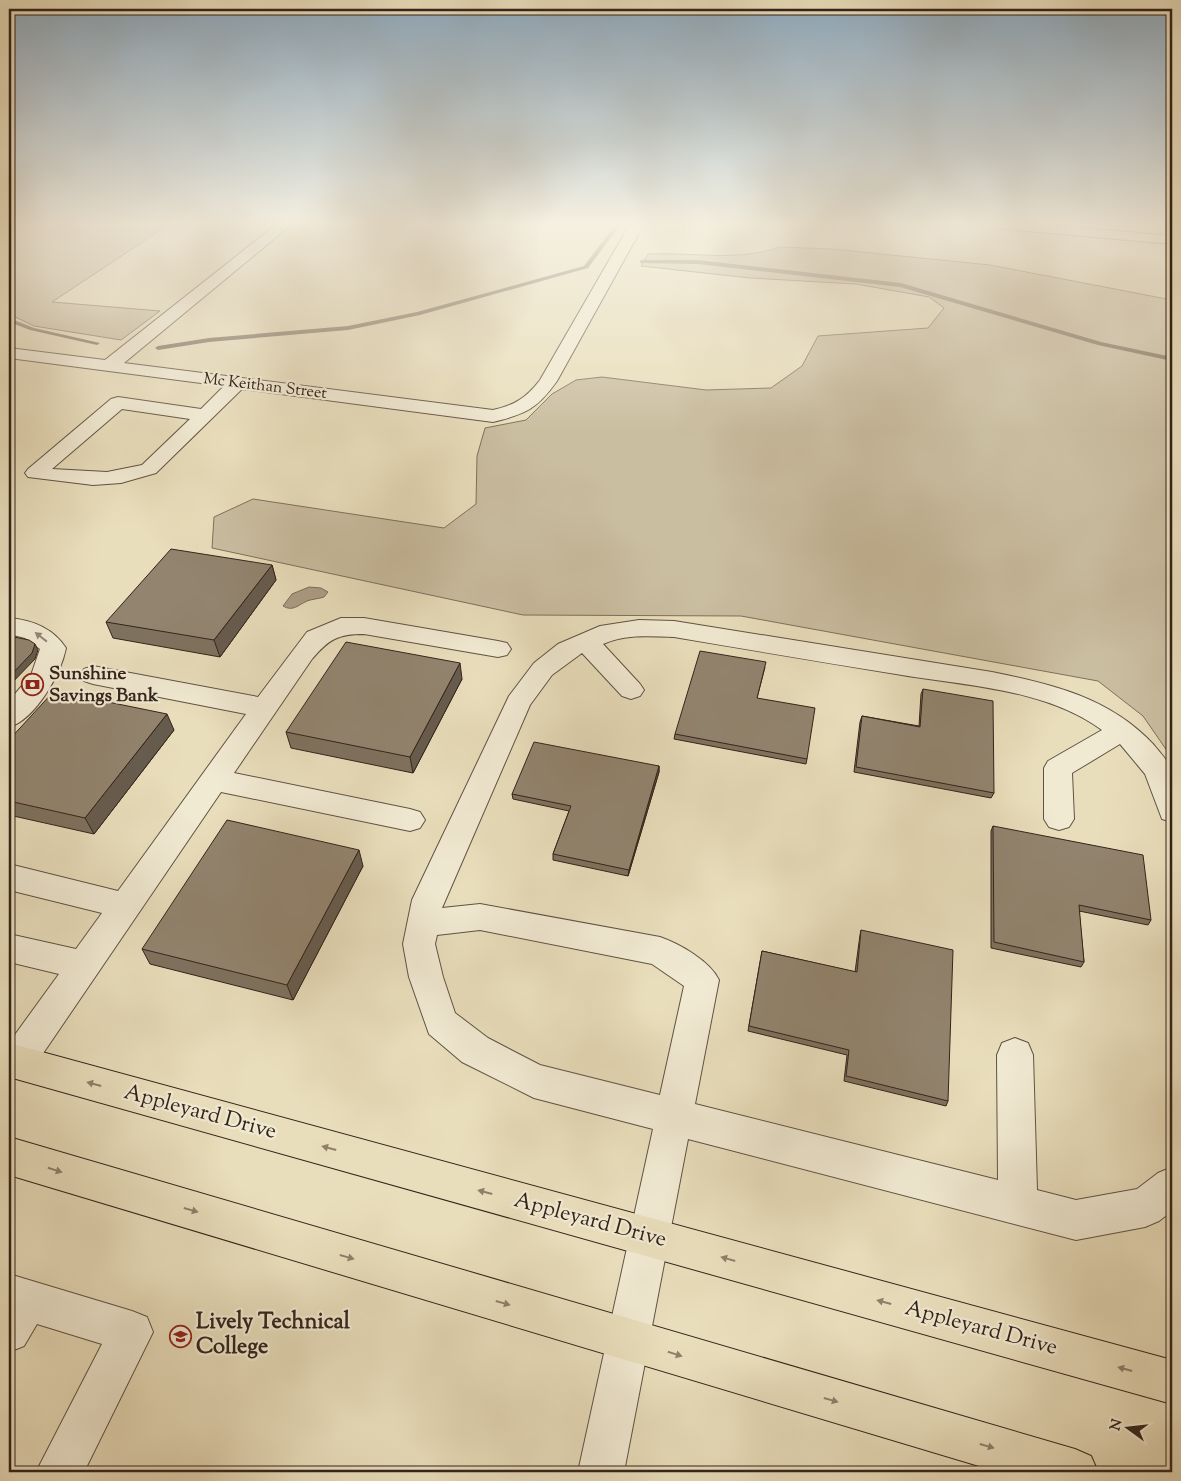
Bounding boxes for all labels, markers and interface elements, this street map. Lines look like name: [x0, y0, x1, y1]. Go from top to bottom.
street label: Mc Keithan Street: [202, 368, 329, 406]
one-way arrow: [35, 632, 48, 643]
place label: Sunshine Savings Bank: [49, 661, 159, 710]
bank icon: Sunshine Savings Bank: [21, 673, 45, 697]
street label: Appleyard Drive: [120, 1077, 280, 1149]
one-way arrow: [87, 1079, 102, 1087]
one-way arrow: [321, 1144, 336, 1152]
one-way arrow: [48, 1167, 63, 1175]
street label: Appleyard Drive: [510, 1185, 670, 1257]
one-way arrow: [478, 1187, 493, 1195]
one-way arrow: [184, 1207, 199, 1215]
one-way arrow: [340, 1253, 355, 1261]
one-way arrow: [720, 1255, 735, 1263]
street label: Appleyard Drive: [901, 1293, 1061, 1365]
one-way arrow: [877, 1298, 892, 1306]
one-way arrow: [496, 1299, 511, 1307]
place label: Lively Technical College: [196, 1307, 351, 1364]
school or university icon: Lively Technical College: [168, 1324, 192, 1348]
one-way arrow: [668, 1350, 683, 1358]
one-way arrow: [1118, 1364, 1133, 1372]
one-way arrow: [823, 1397, 838, 1405]
north arrow: [1104, 1404, 1154, 1454]
text: N: [1106, 1417, 1128, 1433]
one-way arrow: [979, 1443, 994, 1451]

